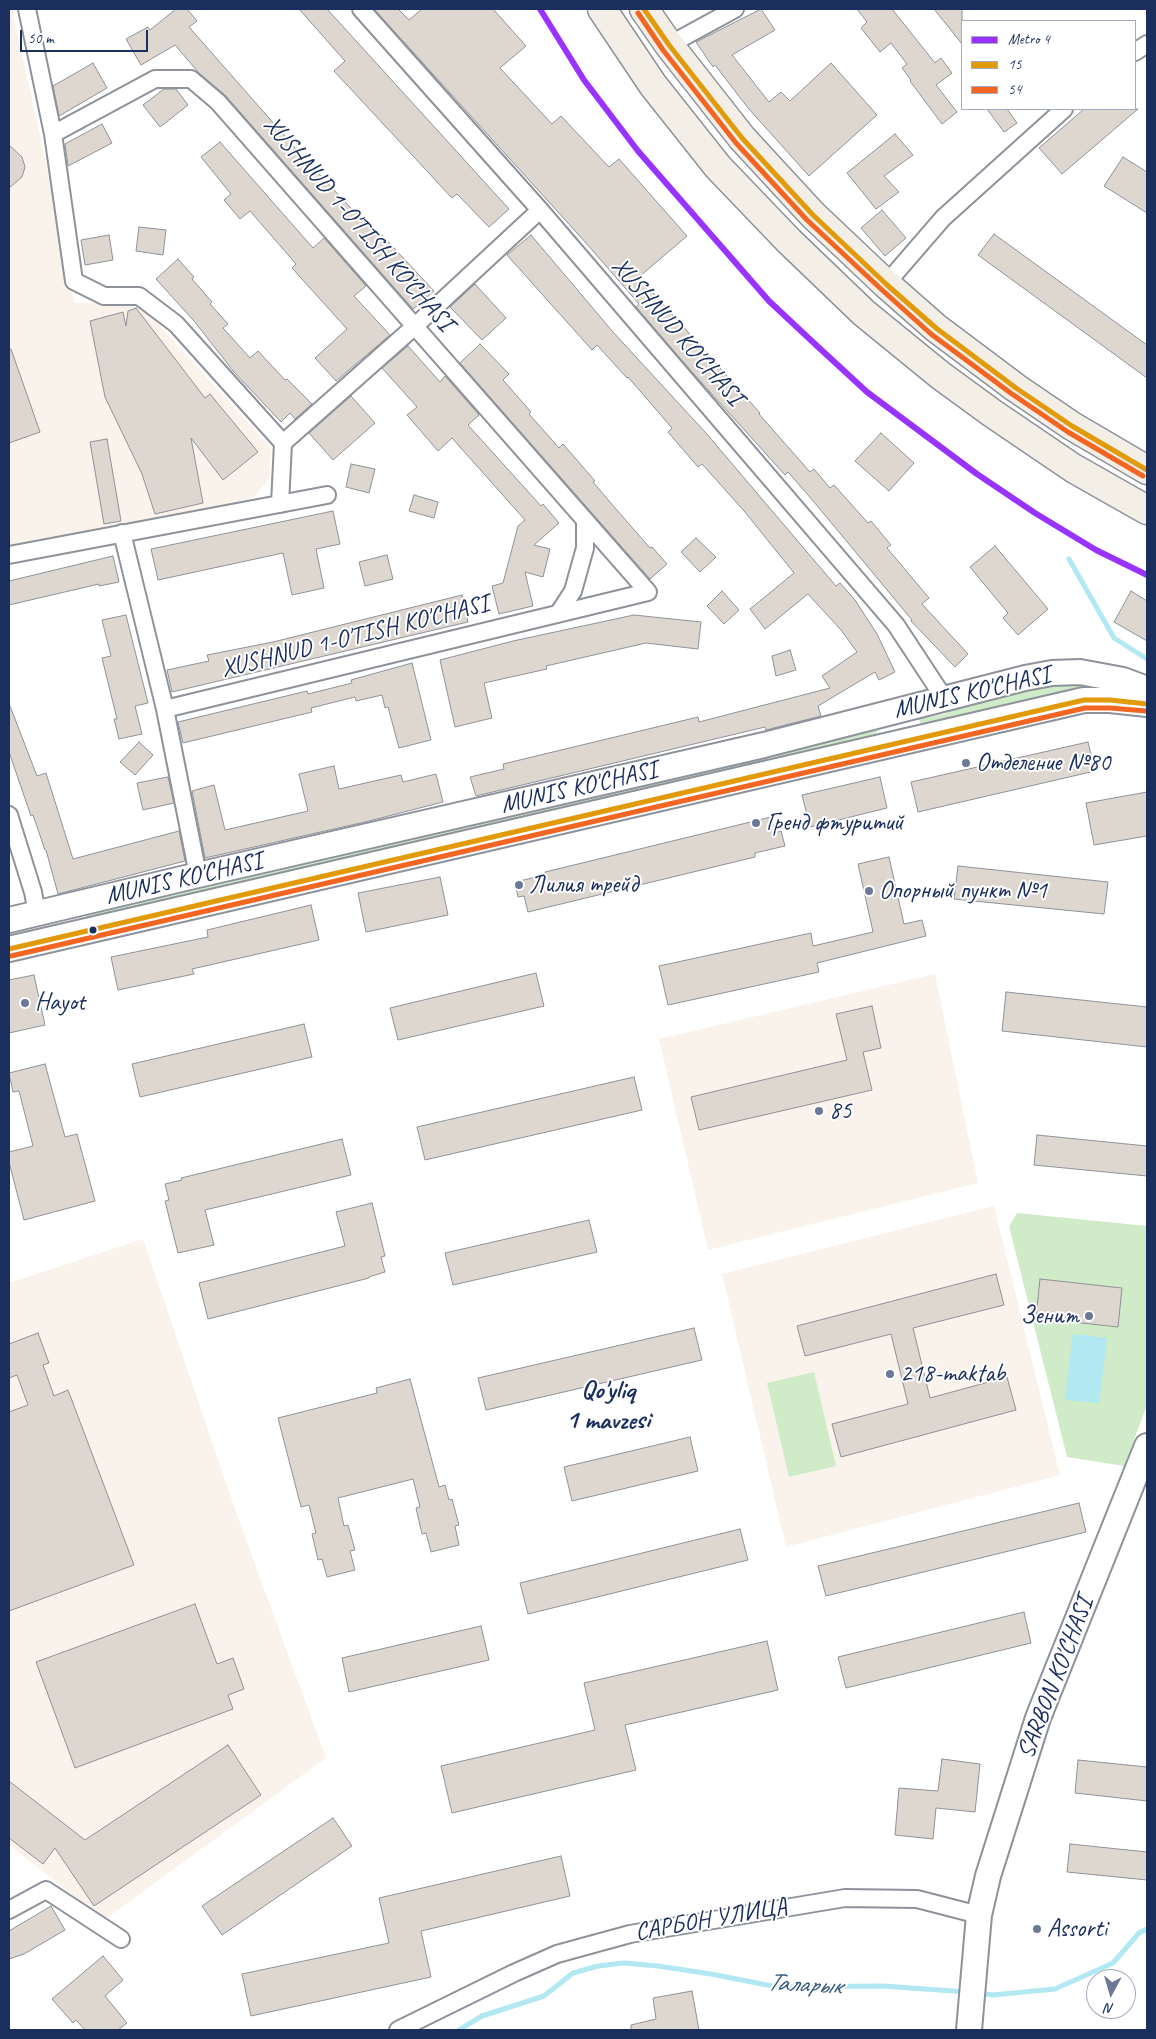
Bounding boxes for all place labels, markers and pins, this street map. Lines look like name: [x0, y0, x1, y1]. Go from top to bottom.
place label: Отделение №80: [976, 748, 1110, 778]
marker: Отделение №80: [960, 757, 972, 769]
place label: Гренд фтуритий: [766, 808, 904, 838]
marker: Гренд фтуритий: [750, 817, 762, 829]
place label: Лилия трейд: [529, 870, 638, 900]
place label: Опорный пункт №1: [879, 876, 1047, 906]
marker: Лилия трейд: [513, 879, 525, 891]
marker: Опорный пункт №1: [863, 885, 875, 897]
unlabelled marker: [88, 925, 98, 935]
place label: Hayot: [35, 988, 85, 1018]
marker: Hayot: [19, 997, 31, 1009]
place label: 85: [829, 1096, 851, 1126]
marker: 85: [813, 1105, 825, 1117]
place label: Зенит: [1021, 1301, 1079, 1331]
marker: Зенит: [1083, 1310, 1095, 1322]
place label: 218-maktab: [900, 1359, 1005, 1389]
marker: 218-maktab: [884, 1368, 896, 1380]
place label: Assorti: [1047, 1914, 1107, 1944]
marker: Assorti: [1031, 1923, 1043, 1935]

